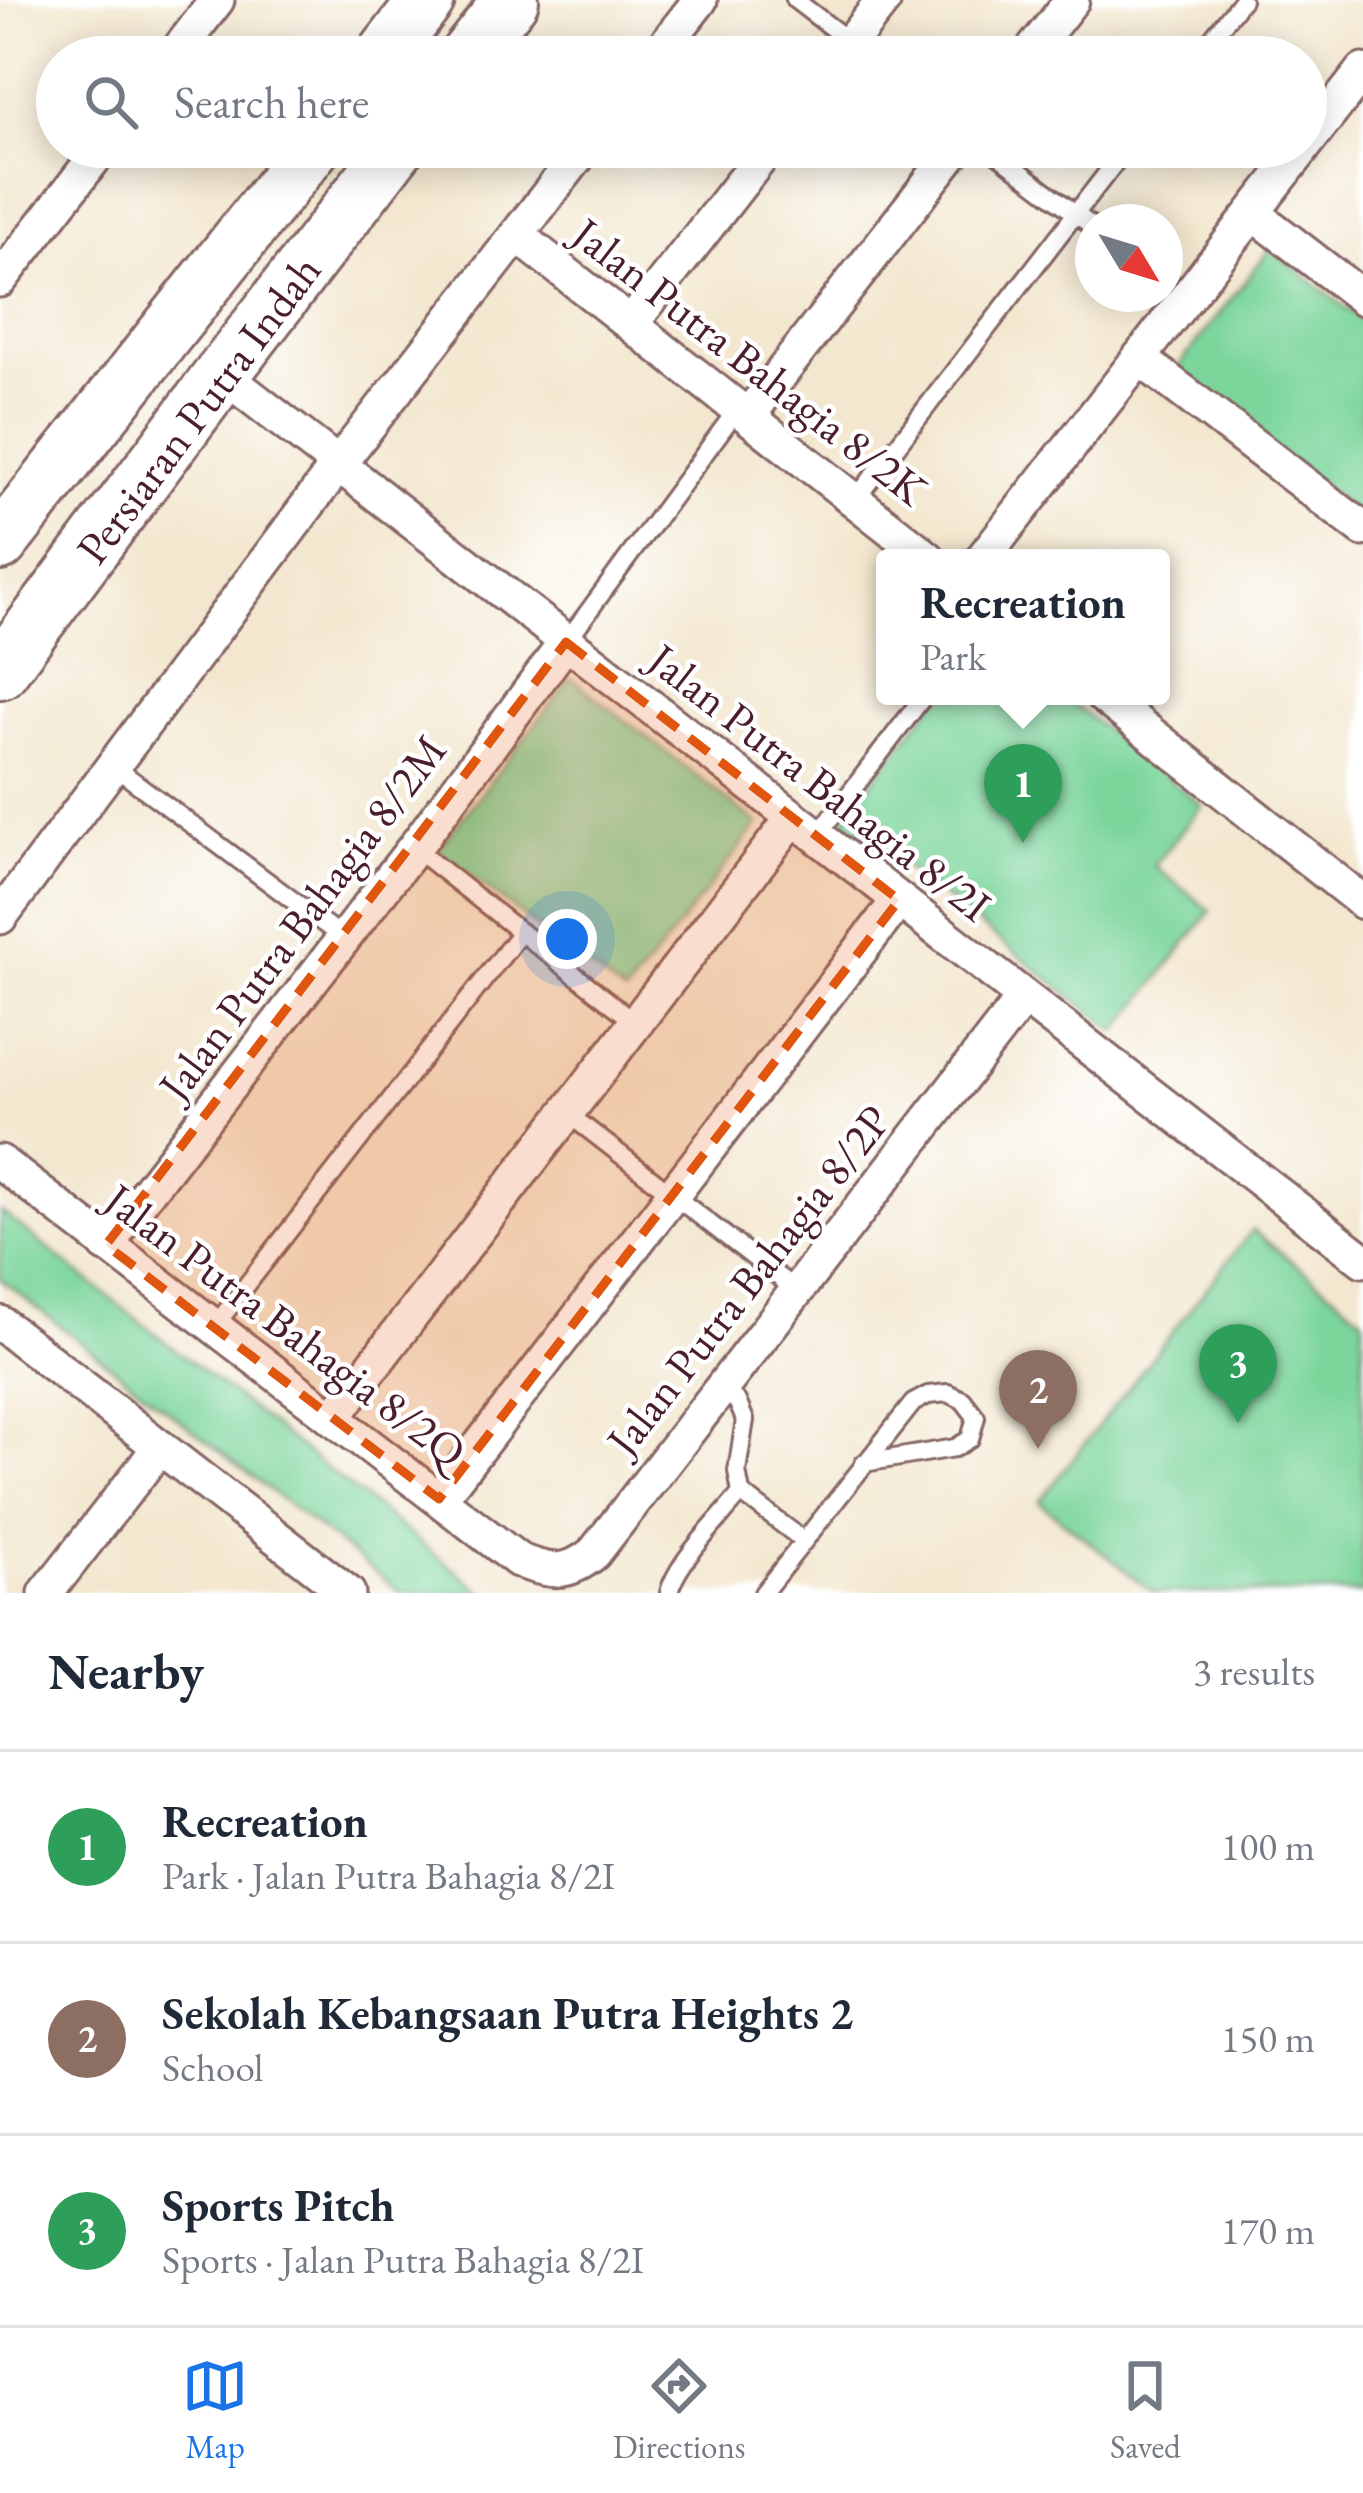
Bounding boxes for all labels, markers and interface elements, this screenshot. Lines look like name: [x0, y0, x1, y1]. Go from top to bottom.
search box: [36, 36, 1327, 168]
icon: search: [78, 69, 144, 135]
text: Search here: [174, 73, 369, 131]
street label: Jalan Putra Bahagia 8/2K: [558, 202, 939, 518]
north arrow: [1075, 204, 1183, 312]
street label: Persiaran Putra Indah: [63, 243, 333, 575]
popup: [876, 549, 1170, 705]
text: Recreation: [920, 573, 1126, 631]
street label: Jalan Putra Bahagia 8/2I: [634, 628, 1003, 934]
text: Park: [920, 631, 986, 682]
street label: Jalan Putra Bahagia 8/2M: [143, 722, 459, 1115]
pin: 1: [984, 744, 1062, 843]
your location: [537, 909, 597, 969]
street label: Jalan Putra Bahagia 8/2P: [591, 1093, 903, 1470]
street label: Jalan Putra Bahagia 8/2Q: [90, 1168, 483, 1483]
pin: 3: [1199, 1324, 1277, 1423]
pin: 2: [999, 1350, 1077, 1449]
text: Nearby: [48, 1638, 204, 1704]
text: 3 results: [1193, 1646, 1315, 1697]
text: Recreation: [162, 1792, 368, 1850]
text: 1: [77, 1821, 97, 1872]
text: 100 m: [1221, 1821, 1315, 1872]
text: Park · Jalan Putra Bahagia 8/2I: [162, 1850, 615, 1901]
text: Sekolah Kebangsaan Putra Heights 2: [162, 1984, 853, 2042]
text: 2: [77, 2013, 97, 2064]
text: 150 m: [1221, 2013, 1315, 2064]
text: School: [162, 2042, 263, 2093]
text: Sports Pitch: [162, 2176, 395, 2234]
text: 3: [77, 2205, 97, 2256]
text: 170 m: [1221, 2205, 1315, 2256]
text: Sports · Jalan Putra Bahagia 8/2I: [162, 2234, 644, 2285]
tab: Map: [182, 2353, 248, 2468]
tab: Directions: [613, 2353, 746, 2468]
tab: Saved: [1110, 2353, 1181, 2468]

